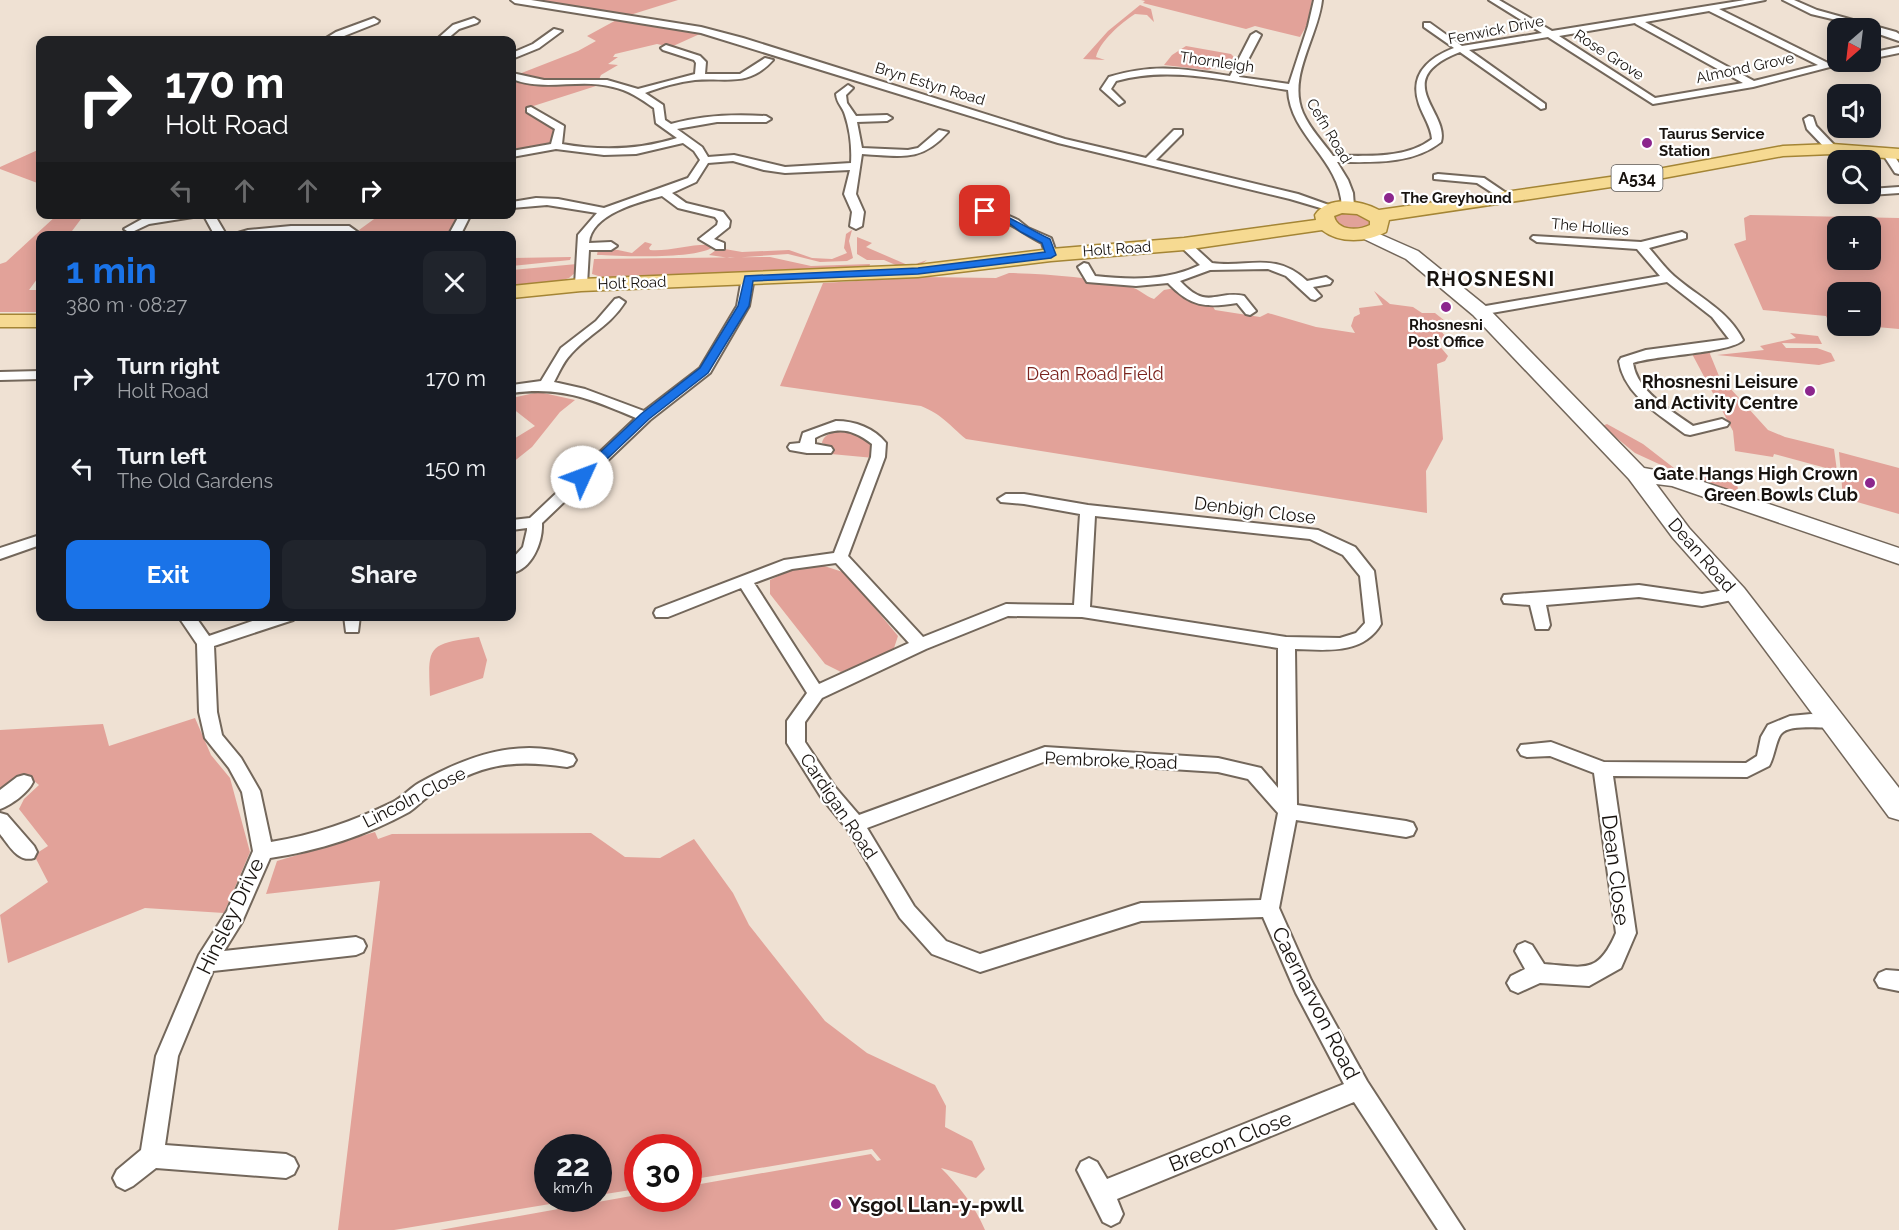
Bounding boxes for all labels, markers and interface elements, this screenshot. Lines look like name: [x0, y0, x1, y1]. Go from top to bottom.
street label: Fenwick Drive: [1447, 12, 1546, 48]
north arrow: [1827, 18, 1881, 72]
map controls: [1827, 18, 1881, 336]
street label: Rose Grove: [1571, 26, 1647, 84]
street label: Thornleigh: [1179, 48, 1255, 76]
street label: Almond Grove: [1694, 49, 1796, 87]
text: 170 m: [165, 59, 284, 108]
street label: Bryn Estyn Road: [873, 59, 987, 109]
icon: right: [66, 60, 144, 138]
button: sound: [1827, 84, 1881, 138]
street label: Cefn Road: [1303, 95, 1355, 167]
text: Holt Road: [165, 109, 289, 140]
place label: Taurus Service Station: [1659, 125, 1764, 160]
marker: Taurus Service Station: [1640, 136, 1654, 150]
button: search: [1827, 150, 1881, 204]
road number: A534: [1612, 165, 1662, 191]
icon: left: [165, 174, 198, 207]
icon: ahead: [228, 174, 261, 207]
icon: ahead: [291, 174, 324, 207]
icon: right: [354, 174, 387, 207]
pin: [959, 185, 1010, 236]
place label: The Greyhound: [1401, 189, 1512, 207]
marker: The Greyhound: [1382, 191, 1396, 205]
icon: arrive: [968, 194, 1001, 227]
street label: The Hollies: [1550, 215, 1630, 239]
button: +: [1827, 216, 1881, 270]
street label: Holt Road: [1082, 238, 1152, 260]
text: 1 min: [66, 249, 157, 291]
button: close: [423, 251, 486, 314]
district label: RHOSNESNI: [1426, 267, 1556, 291]
street label: Holt Road: [597, 273, 667, 293]
button: −: [1827, 282, 1881, 336]
text: 380 m · 08:27: [66, 293, 187, 317]
marker: Rhosnesni Post Office: [1439, 300, 1453, 314]
place label: Rhosnesni Post Office: [1408, 316, 1484, 351]
text: Turn right: [117, 353, 220, 379]
icon: right: [66, 362, 99, 395]
park label: Dean Road Field: [1026, 363, 1164, 384]
text: 170 m: [426, 365, 486, 391]
place label: Rhosnesni Leisure and Activity Centre: [1634, 371, 1798, 413]
text: Holt Road: [117, 379, 209, 403]
marker: Rhosnesni Leisure and Activity Centre: [1803, 384, 1817, 398]
text: Turn left: [117, 443, 207, 469]
position arrow: [550, 445, 614, 509]
icon: left: [66, 452, 99, 485]
text: 150 m: [425, 455, 486, 481]
place label: Gate Hangs High Crown Green Bowls Club: [1653, 463, 1858, 505]
text: The Old Gardens: [117, 469, 273, 493]
marker: Gate Hangs High Crown Green Bowls Club: [1863, 476, 1877, 490]
street label: Denbigh Close: [1193, 492, 1317, 528]
street label: Dean Road: [1664, 514, 1740, 596]
button: Exit: [66, 540, 270, 609]
button: Share: [282, 540, 486, 609]
street label: Pembroke Road: [1044, 747, 1178, 773]
street label: Cardigan Road: [796, 749, 882, 863]
street label: Lincoln Close: [359, 762, 469, 832]
street label: Dean Close: [1597, 813, 1635, 927]
street label: Hinsley Drive: [191, 854, 269, 978]
street label: Caernarvon Road: [1267, 923, 1365, 1083]
street label: Brecon Close: [1165, 1105, 1295, 1177]
speed limit sign: 30: [624, 1134, 702, 1212]
text: 22: [556, 1148, 590, 1183]
text: km/h: [553, 1179, 593, 1197]
place label: Ysgol Llan-y-pwll: [848, 1192, 1024, 1217]
marker: Ysgol Llan-y-pwll: [829, 1197, 843, 1211]

